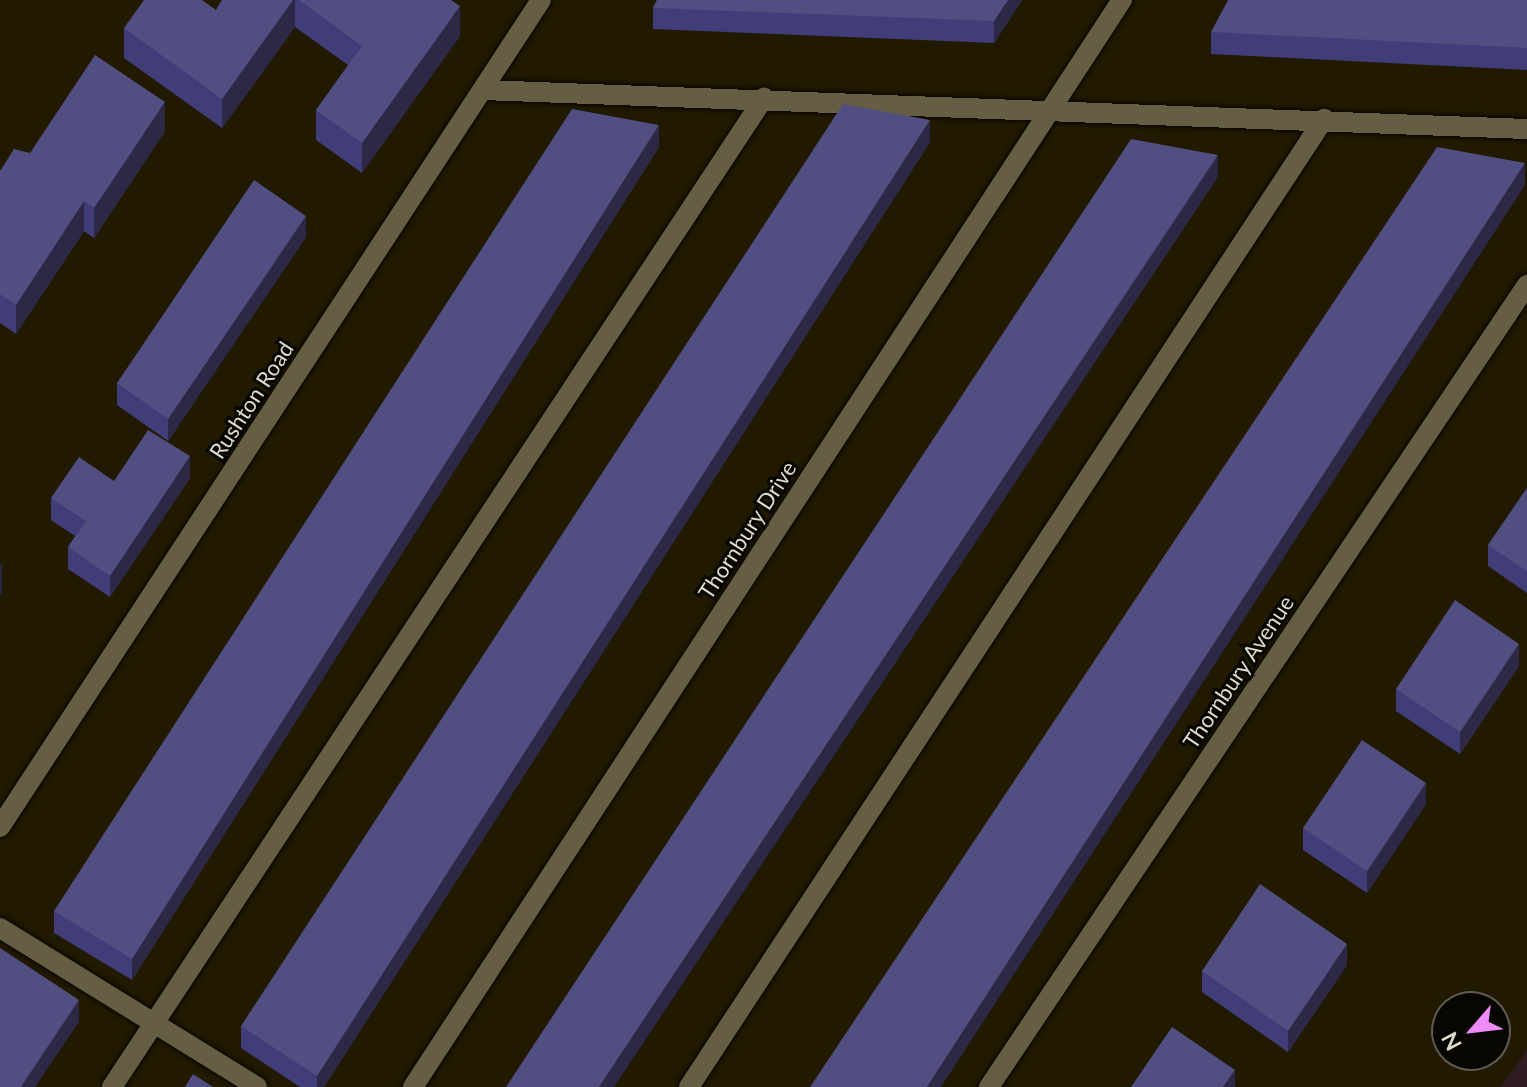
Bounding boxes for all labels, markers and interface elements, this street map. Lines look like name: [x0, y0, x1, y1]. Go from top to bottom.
street label: Rushton Road: [203, 337, 299, 463]
street label: Thornbury Drive: [692, 456, 802, 604]
street label: Thornbury Avenue: [1177, 590, 1299, 754]
north arrow: [1431, 991, 1511, 1071]
text: N: [1435, 1028, 1467, 1055]

